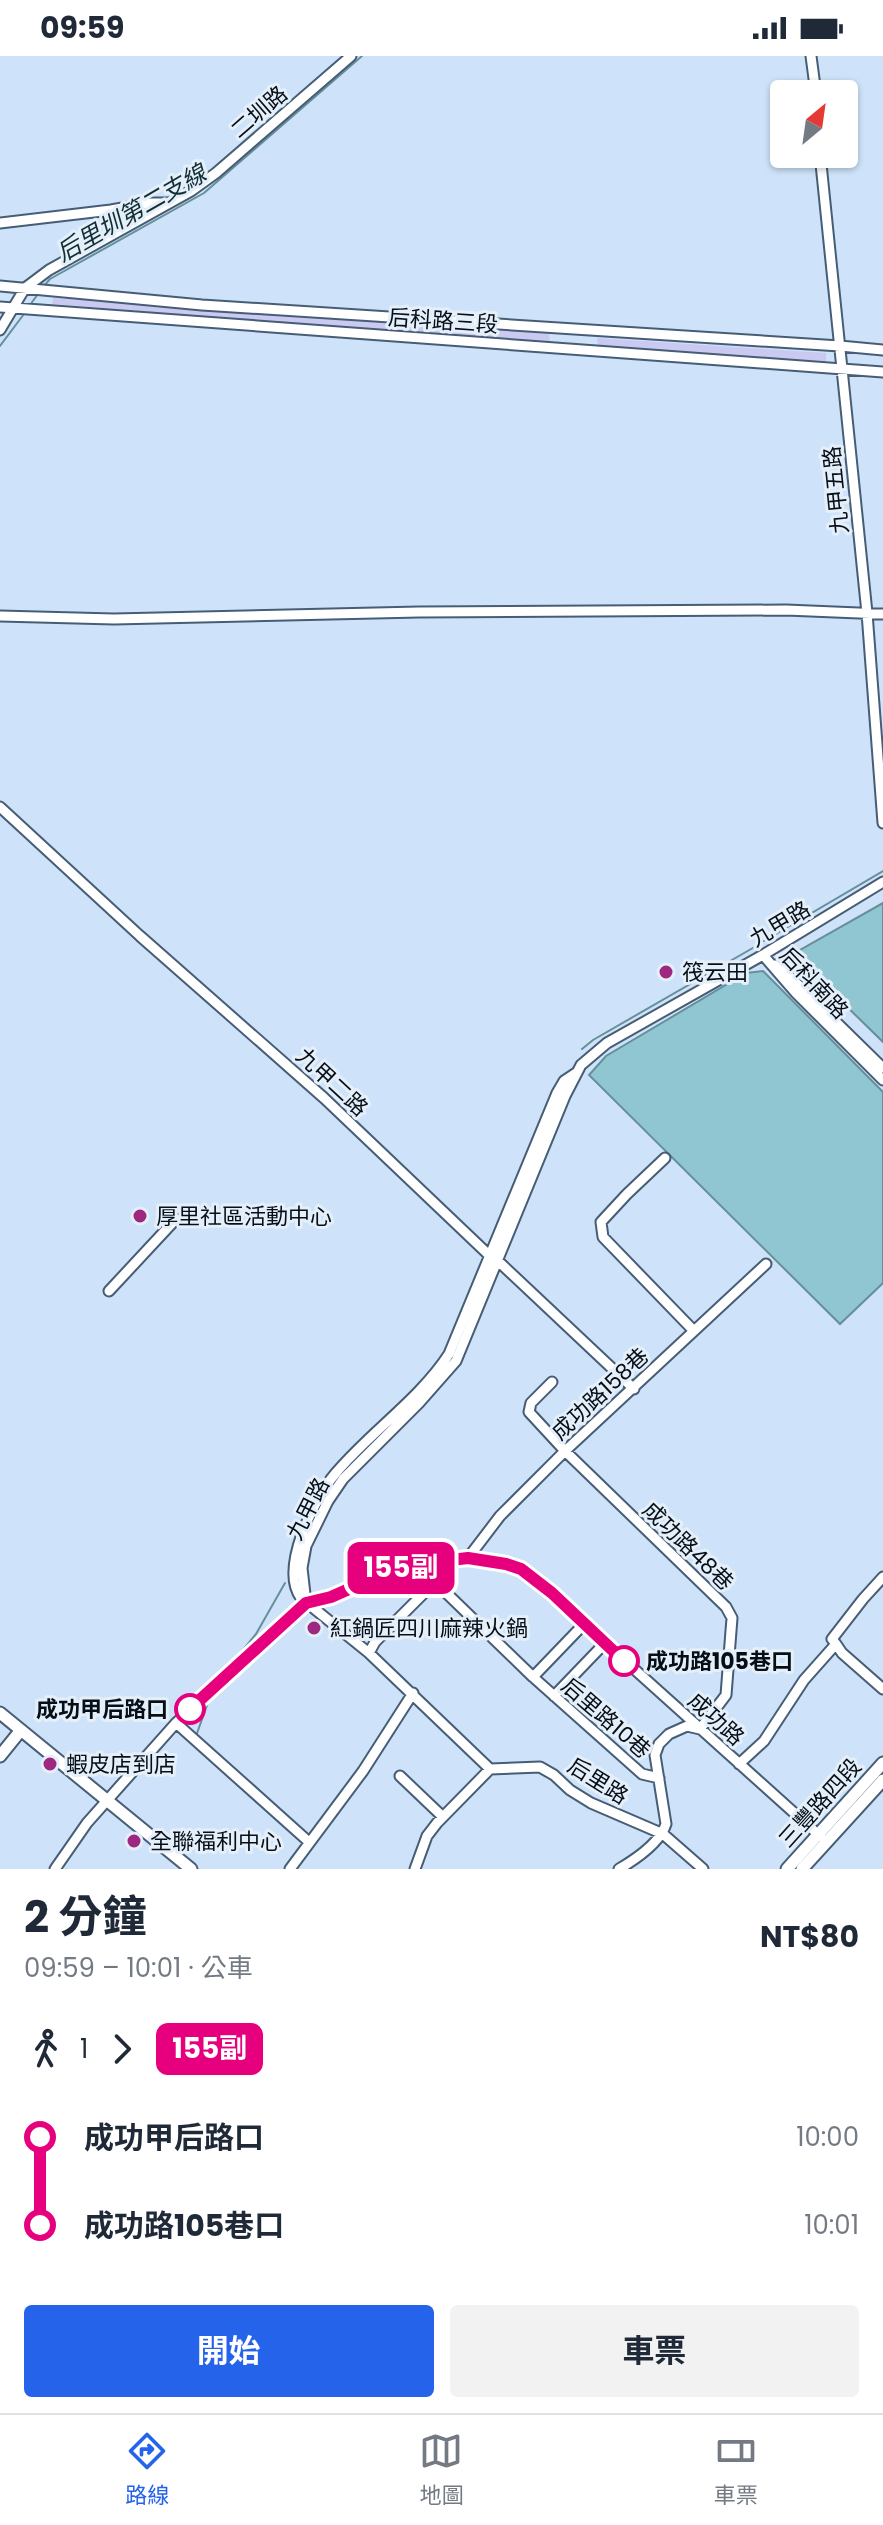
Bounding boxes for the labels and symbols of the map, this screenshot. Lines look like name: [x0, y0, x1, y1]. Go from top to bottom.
street label: 二圳路: [224, 79, 294, 145]
north arrow: [770, 80, 858, 168]
water label: 后里圳第二支線: [50, 155, 215, 269]
street label: 后科路三段: [387, 302, 499, 340]
street label: 九甲五路: [816, 445, 856, 535]
street label: 九甲路: [744, 894, 816, 954]
street label: 后科南路: [773, 940, 855, 1026]
place label: 筏云田: [682, 957, 748, 988]
marker: 筏云田: [657, 963, 675, 981]
street label: 九甲二路: [289, 1041, 375, 1123]
place label: 厚里社區活動中心: [156, 1201, 332, 1232]
marker: 厚里社區活動中心: [131, 1207, 149, 1225]
street label: 成功路158巷: [545, 1341, 655, 1447]
street label: 九甲路: [279, 1473, 337, 1545]
street label: 成功路48巷: [636, 1495, 740, 1597]
line badge: 155副: [345, 1542, 457, 1594]
place label: 紅鍋匠四川麻辣火鍋: [330, 1613, 528, 1644]
marker: 紅鍋匠四川麻辣火鍋: [305, 1619, 323, 1637]
marker: 成功路105巷口: [609, 1646, 639, 1676]
place label: 成功路105巷口: [646, 1646, 793, 1677]
street label: 后里路10巷: [555, 1671, 657, 1765]
street label: 成功路: [681, 1685, 751, 1753]
place label: 成功甲后路口: [36, 1694, 168, 1725]
marker: 成功甲后路口: [175, 1694, 205, 1724]
place label: 蝦皮店到店: [66, 1749, 176, 1780]
street label: 后里路: [562, 1750, 634, 1812]
street label: 三豐路四段: [772, 1752, 868, 1854]
marker: 蝦皮店到店: [41, 1755, 59, 1773]
place label: 全聯福利中心: [150, 1826, 282, 1857]
marker: 全聯福利中心: [125, 1832, 143, 1850]

